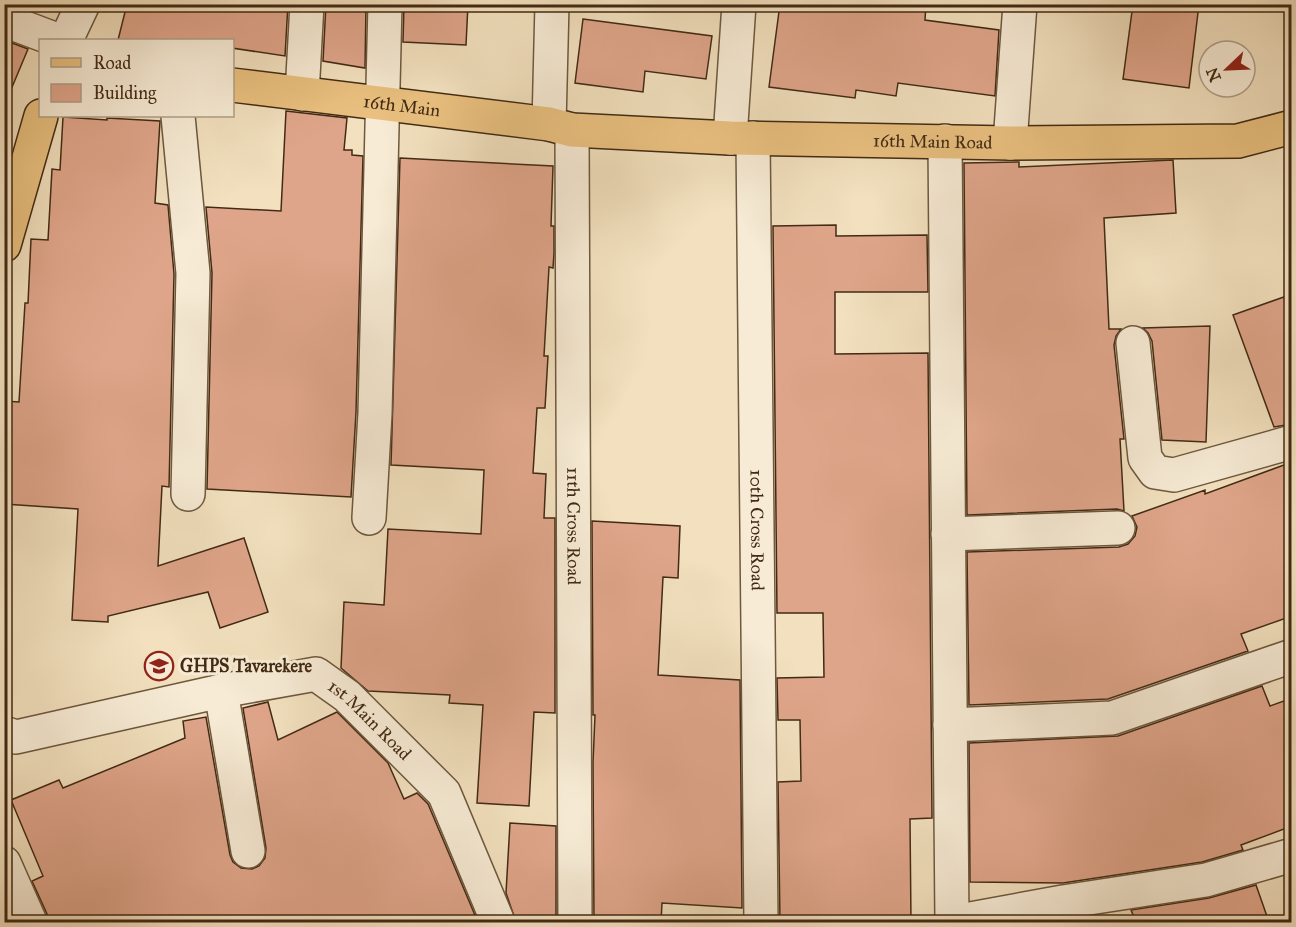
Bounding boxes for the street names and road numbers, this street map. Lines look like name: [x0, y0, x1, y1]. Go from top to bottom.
street label: 16th Main: [362, 90, 442, 122]
street label: 16th Main Road: [873, 130, 993, 154]
street label: 11th Cross Road: [562, 467, 585, 585]
street label: 10th Cross Road: [745, 469, 769, 591]
street label: 1st Main Road: [324, 675, 416, 765]

